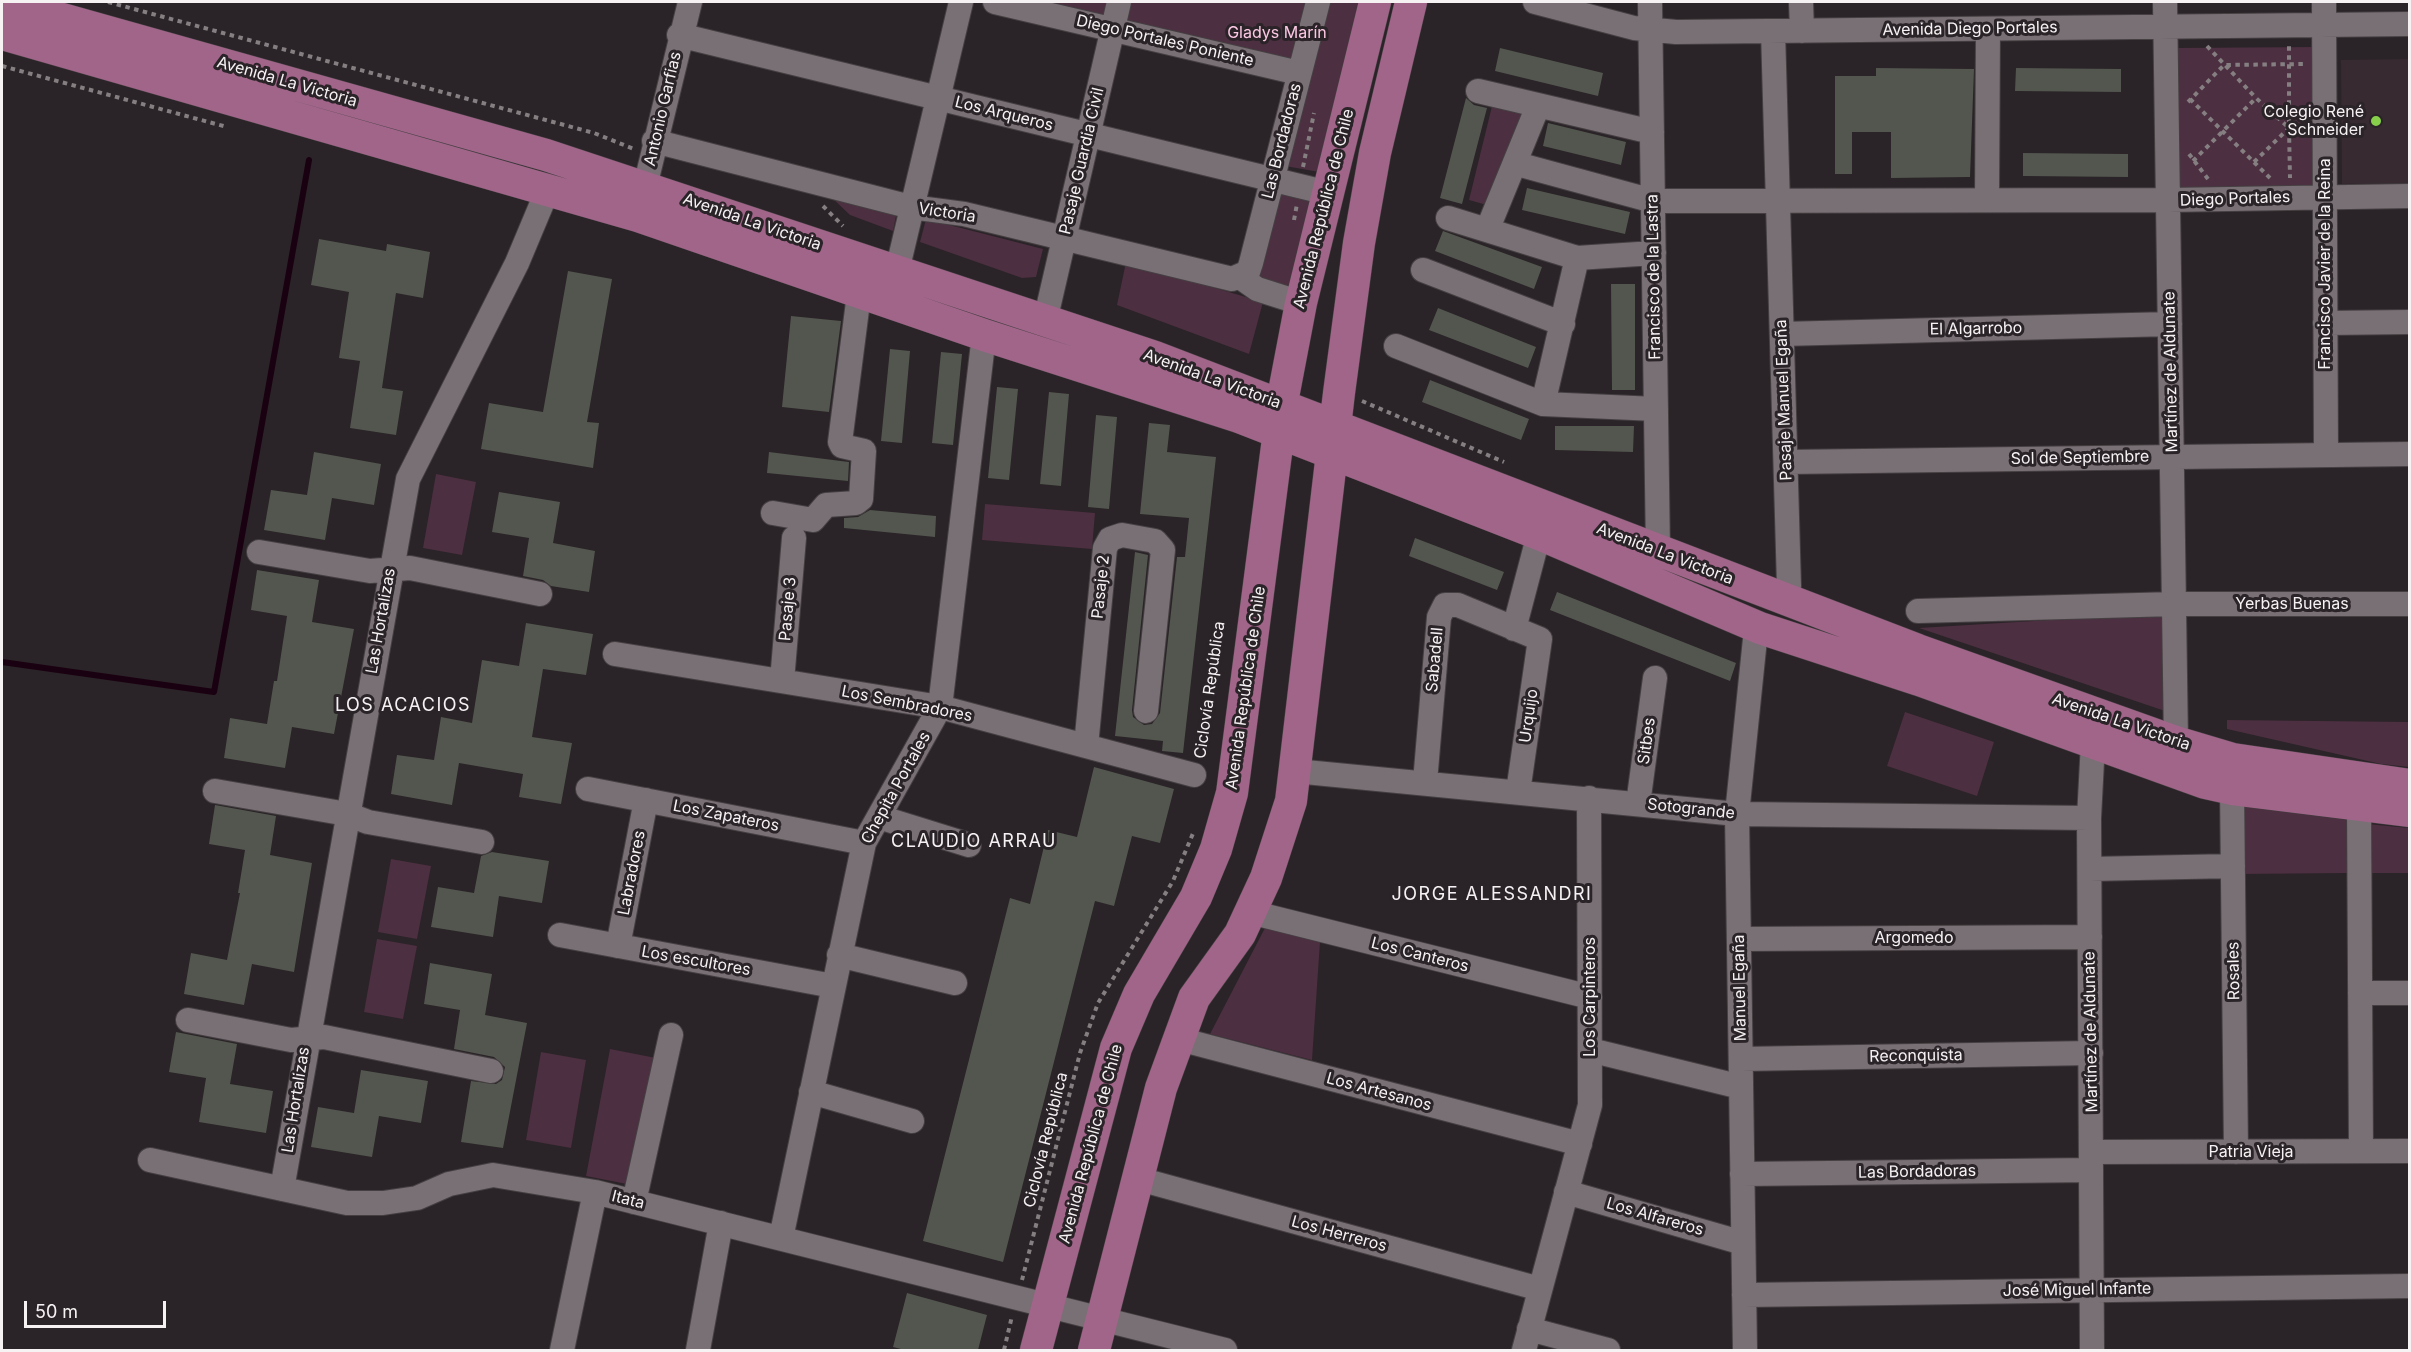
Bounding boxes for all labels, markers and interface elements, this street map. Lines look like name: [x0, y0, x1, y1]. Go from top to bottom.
street label: Diego Portales Poniente: [1074, 11, 1256, 71]
street label: Avenida Diego Portales: [1882, 18, 2058, 40]
park label: Gladys Marín: [1227, 23, 1327, 43]
street label: Antonio Garfias: [640, 50, 686, 168]
street label: Avenida La Victoria: [215, 53, 359, 111]
street label: Las Bordadoras: [1258, 81, 1306, 201]
street label: Pasaje Guardia Civil: [1056, 86, 1108, 236]
street label: Los Arqueros: [953, 92, 1055, 136]
place label: Colegio René Schneider: [2264, 102, 2364, 140]
street label: Avenida República de Chile: [1290, 107, 1358, 311]
marker: Colegio René Schneider: [2369, 114, 2383, 128]
street label: Francisco Javier de la Reina: [2315, 158, 2335, 370]
street label: Diego Portales: [2179, 187, 2291, 211]
street label: Avenida La Victoria: [680, 189, 824, 255]
street label: Francisco de la Lastra: [1643, 194, 1665, 360]
street label: Victoria: [917, 199, 977, 227]
street label: Martínez de Aldunate: [2160, 291, 2182, 453]
street label: Pasaje Manuel Egaña: [1772, 319, 1796, 481]
street label: El Algarrobo: [1929, 319, 2023, 339]
street label: Avenida La Victoria: [1141, 345, 1283, 413]
street label: Sol de Septiembre: [2011, 447, 2149, 469]
street label: Avenida La Victoria: [1594, 519, 1736, 589]
street label: Pasaje 2: [1088, 554, 1114, 620]
street label: Las Hortalizas: [362, 567, 400, 675]
street label: Pasaje 3: [776, 576, 800, 642]
street label: Avenida República de Chile: [1222, 585, 1270, 791]
street label: Yerbas Buenas: [2235, 594, 2349, 614]
street label: Ciclovía República: [1191, 620, 1229, 760]
street label: Sabadell: [1423, 627, 1447, 693]
street label: Los Sembradores: [840, 682, 974, 726]
street label: Urquijo: [1516, 688, 1542, 744]
street label: Avenida La Victoria: [2049, 689, 2193, 755]
district label: LOS ACACIOS: [335, 695, 471, 717]
street label: Sitbes: [1634, 716, 1660, 766]
street label: Chepita Portales: [857, 729, 935, 847]
street label: Sotogrande: [1646, 795, 1736, 823]
street label: Los Zapateros: [671, 796, 781, 836]
street label: Labradores: [614, 829, 650, 917]
district label: CLAUDIO ARRAU: [891, 831, 1057, 853]
district label: JORGE ALESSANDRI: [1392, 884, 1592, 906]
street label: Argomedo: [1875, 928, 1953, 948]
street label: Los Canteros: [1369, 934, 1471, 976]
street label: Manuel Egaña: [1729, 934, 1751, 1042]
street label: Los Carpinteros: [1580, 937, 1600, 1057]
street label: Rosales: [2224, 941, 2244, 1001]
street label: Los escultores: [640, 942, 752, 980]
street label: Martínez de Aldunate: [2080, 951, 2102, 1113]
street label: Avenida República de Chile: [1055, 1042, 1127, 1246]
street label: Las Hortalizas: [278, 1046, 314, 1154]
street label: Reconquista: [1869, 1046, 1963, 1066]
street label: Los Artesanos: [1324, 1069, 1434, 1115]
street label: Ciclovía República: [1020, 1070, 1072, 1210]
street label: Patria Vieja: [2208, 1142, 2294, 1162]
street label: Las Bordadoras: [1858, 1161, 1976, 1183]
street label: Itata: [610, 1187, 646, 1213]
street label: Los Alfareros: [1604, 1194, 1706, 1240]
street label: Los Herreros: [1289, 1212, 1389, 1256]
street label: José Miguel Infante: [2003, 1279, 2151, 1301]
scale bar: [27, 1289, 170, 1327]
text: 50 m: [35, 1301, 78, 1322]

